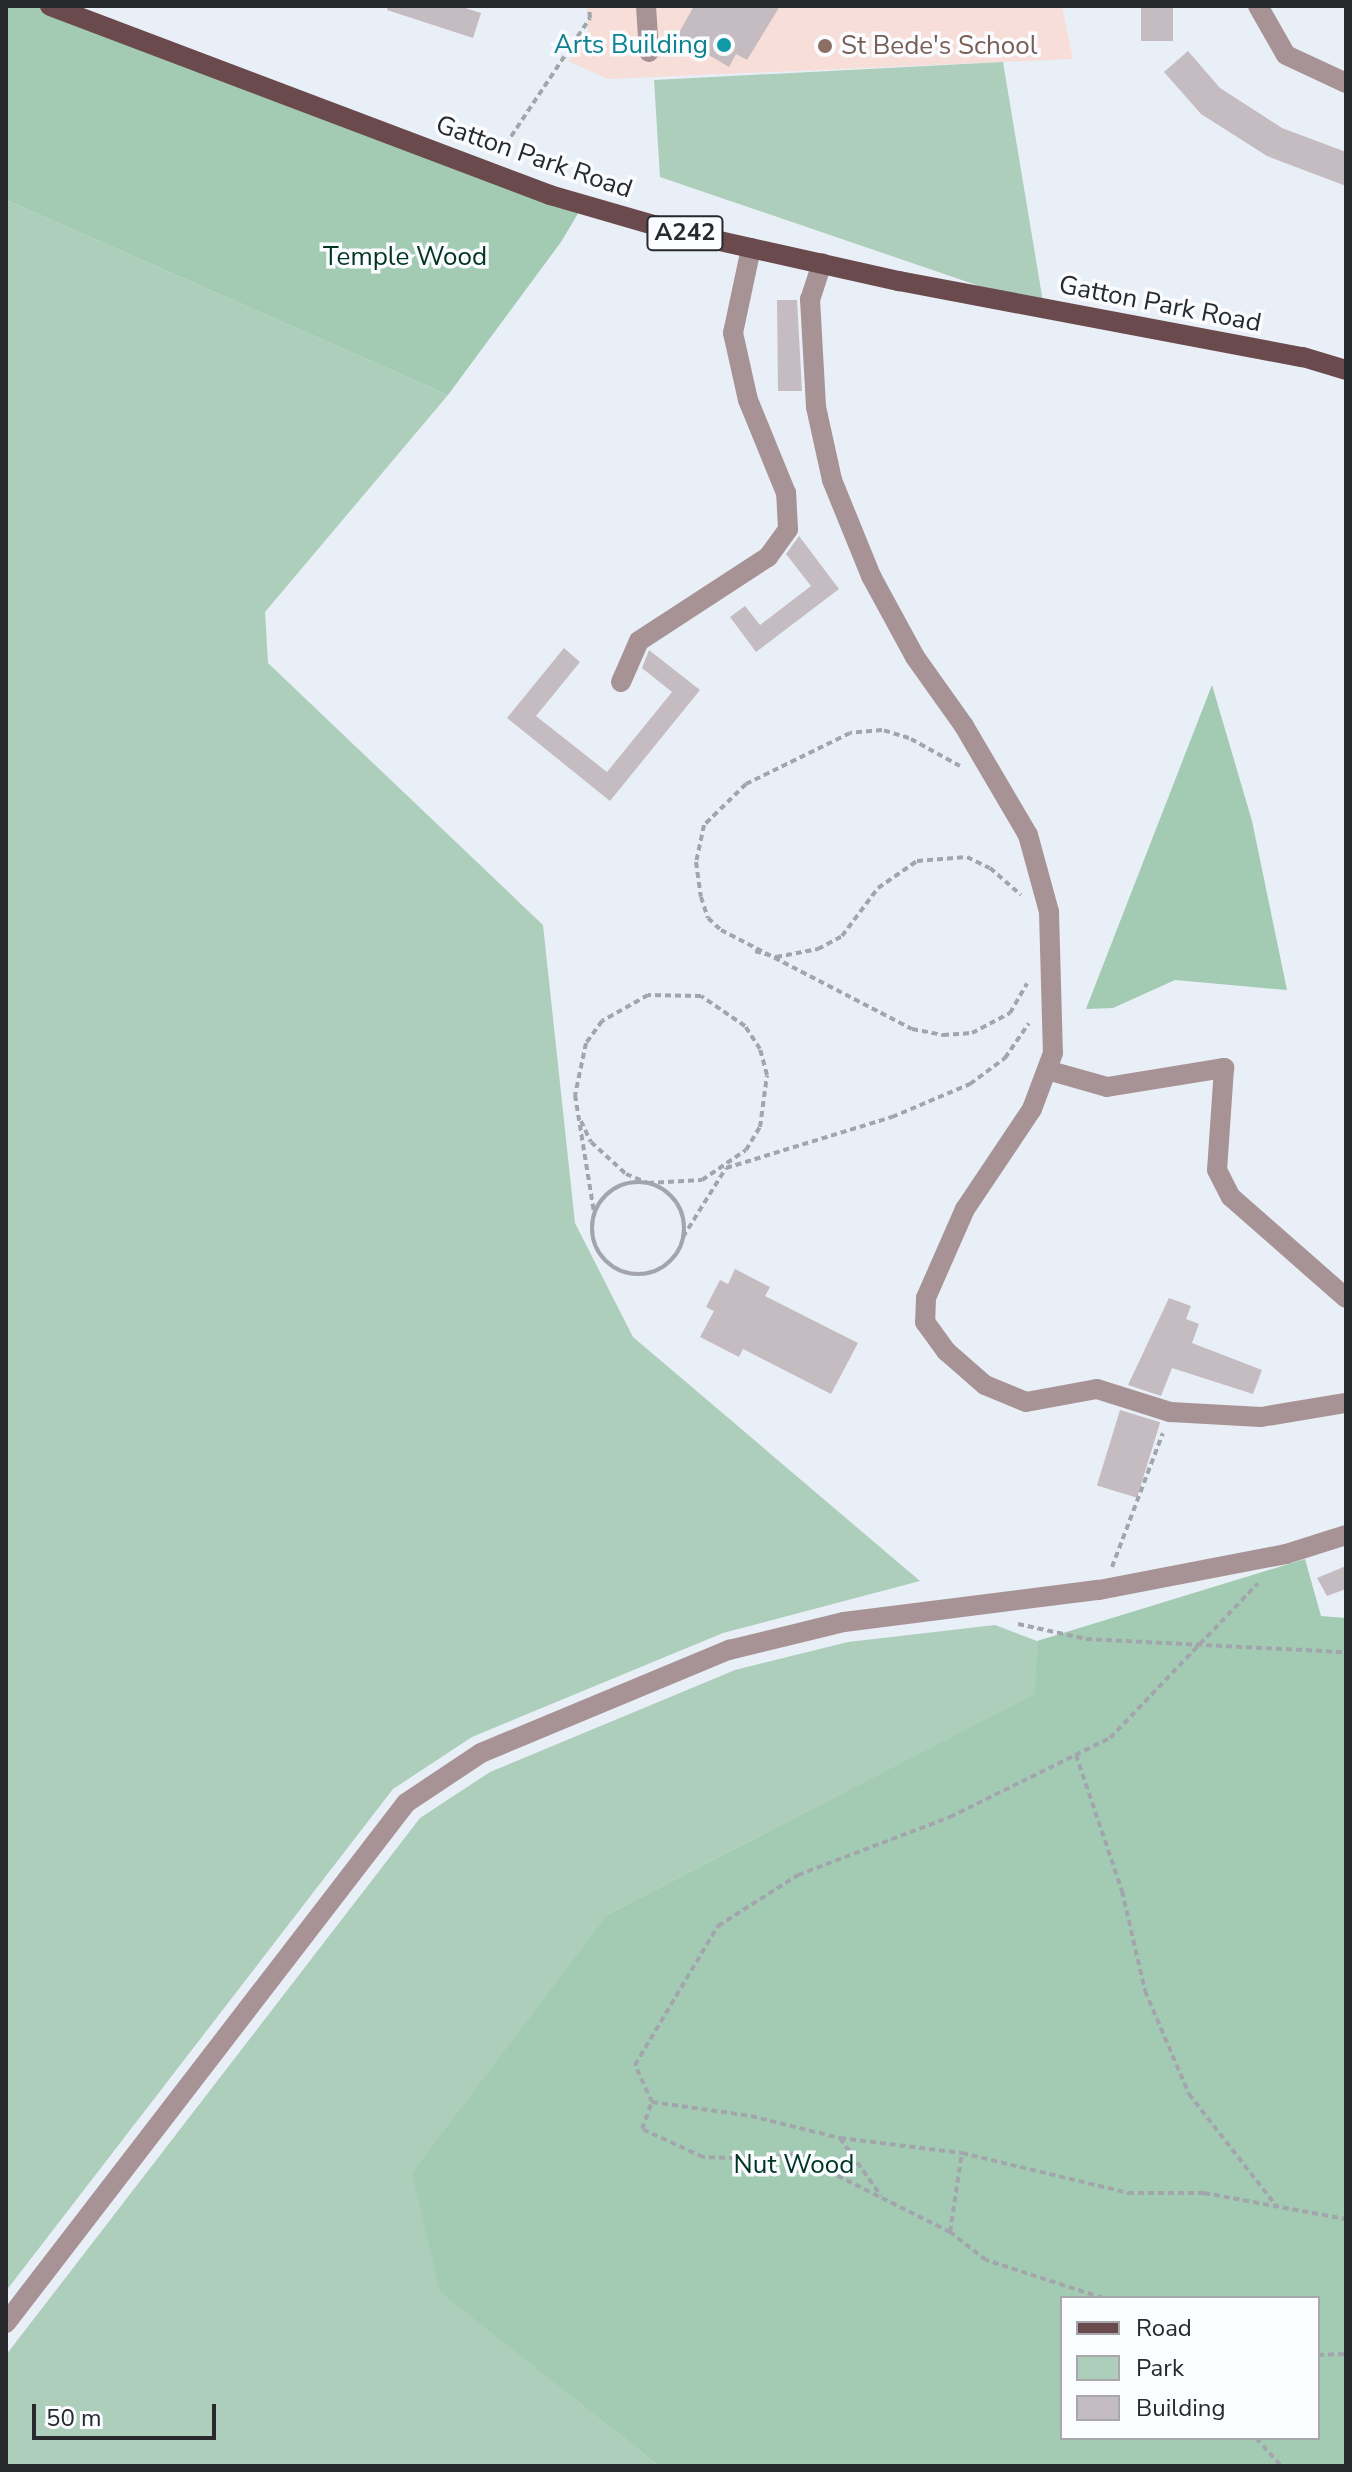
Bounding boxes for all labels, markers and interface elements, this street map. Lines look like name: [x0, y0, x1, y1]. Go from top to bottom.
place label: Arts Building: [554, 29, 708, 61]
place label: St Bede's School: [841, 30, 1037, 62]
marker: Arts Building: [715, 36, 733, 54]
marker: St Bede's School: [816, 37, 834, 55]
street label: Gatton Park Road: [432, 109, 636, 205]
road number: A242: [645, 213, 725, 253]
park label: Temple Wood: [323, 241, 487, 273]
street label: Gatton Park Road: [1056, 269, 1264, 339]
park label: Nut Wood: [734, 2149, 854, 2181]
legend: [1060, 2296, 1320, 2440]
text: Road: [1136, 2312, 1192, 2344]
text: Park: [1136, 2352, 1184, 2384]
scale bar: [36, 2388, 220, 2438]
text: Building: [1136, 2392, 1226, 2424]
text: 50 m: [46, 2402, 102, 2434]

